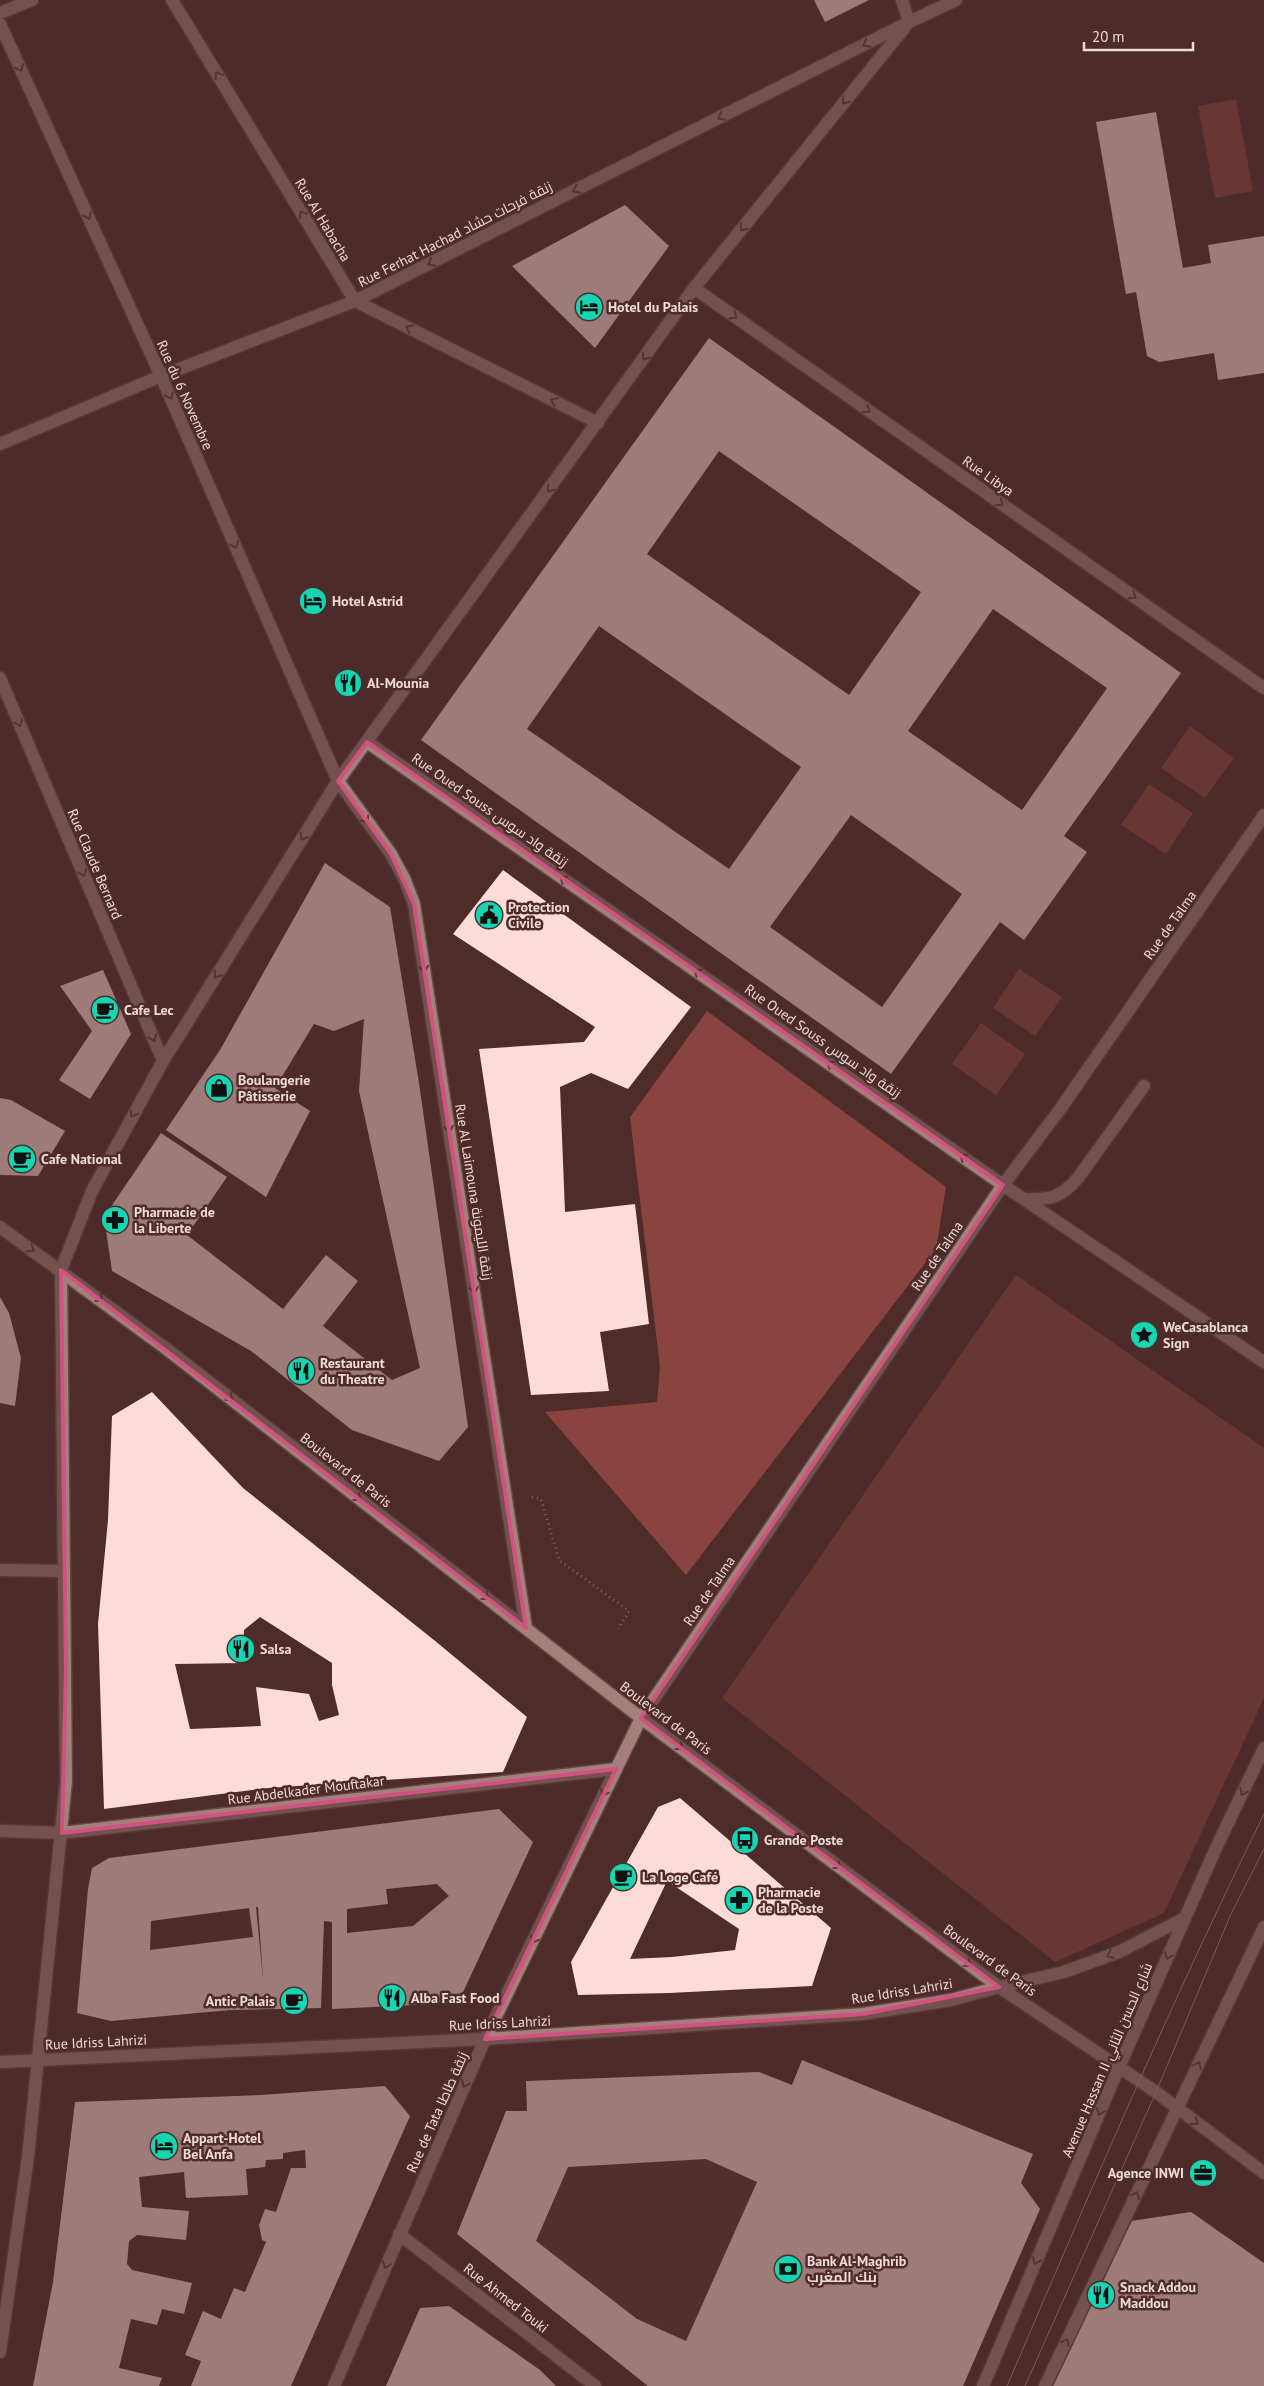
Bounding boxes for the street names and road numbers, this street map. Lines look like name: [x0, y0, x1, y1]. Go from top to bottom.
street label: Rue Al Habacha: [291, 175, 355, 265]
street label: Rue Ferhat Hachad زنقة فرحات حشاد: [355, 177, 555, 291]
street label: Rue du 6 Novembre: [153, 337, 217, 453]
street label: Rue Libya: [959, 452, 1017, 500]
street label: Rue Oued Souss زنقة واد سوس: [408, 749, 572, 871]
street label: Rue Claude Bernard: [64, 806, 126, 922]
street label: Rue de Talma: [1140, 887, 1200, 963]
street label: Rue Oued Souss زنقة واد سوس: [741, 980, 905, 1102]
street label: Rue Al Laimouna زنقة الليمونة: [451, 1103, 497, 1281]
street label: Rue de Talma: [907, 1218, 967, 1294]
street label: Boulevard de Paris: [297, 1429, 395, 1511]
street label: Rue de Talma: [679, 1553, 739, 1629]
street label: Boulevard de Paris: [616, 1677, 716, 1759]
street label: Rue Abdelkader Mouftakar: [227, 1771, 386, 1809]
street label: Boulevard de Paris: [940, 1920, 1040, 2000]
street label: Avenue Hassan II شارع الحسن الثاني: [1058, 1960, 1159, 2161]
street label: Rue Idriss Lahrizi: [850, 1974, 954, 2008]
street label: Rue Idriss Lahrizi: [448, 2011, 552, 2035]
street label: Rue Idriss Lahrizi: [44, 2030, 148, 2054]
street label: Rue de Tata زنقة طاطا: [402, 2049, 472, 2175]
street label: Rue Ahmed Touki: [460, 2259, 552, 2337]

